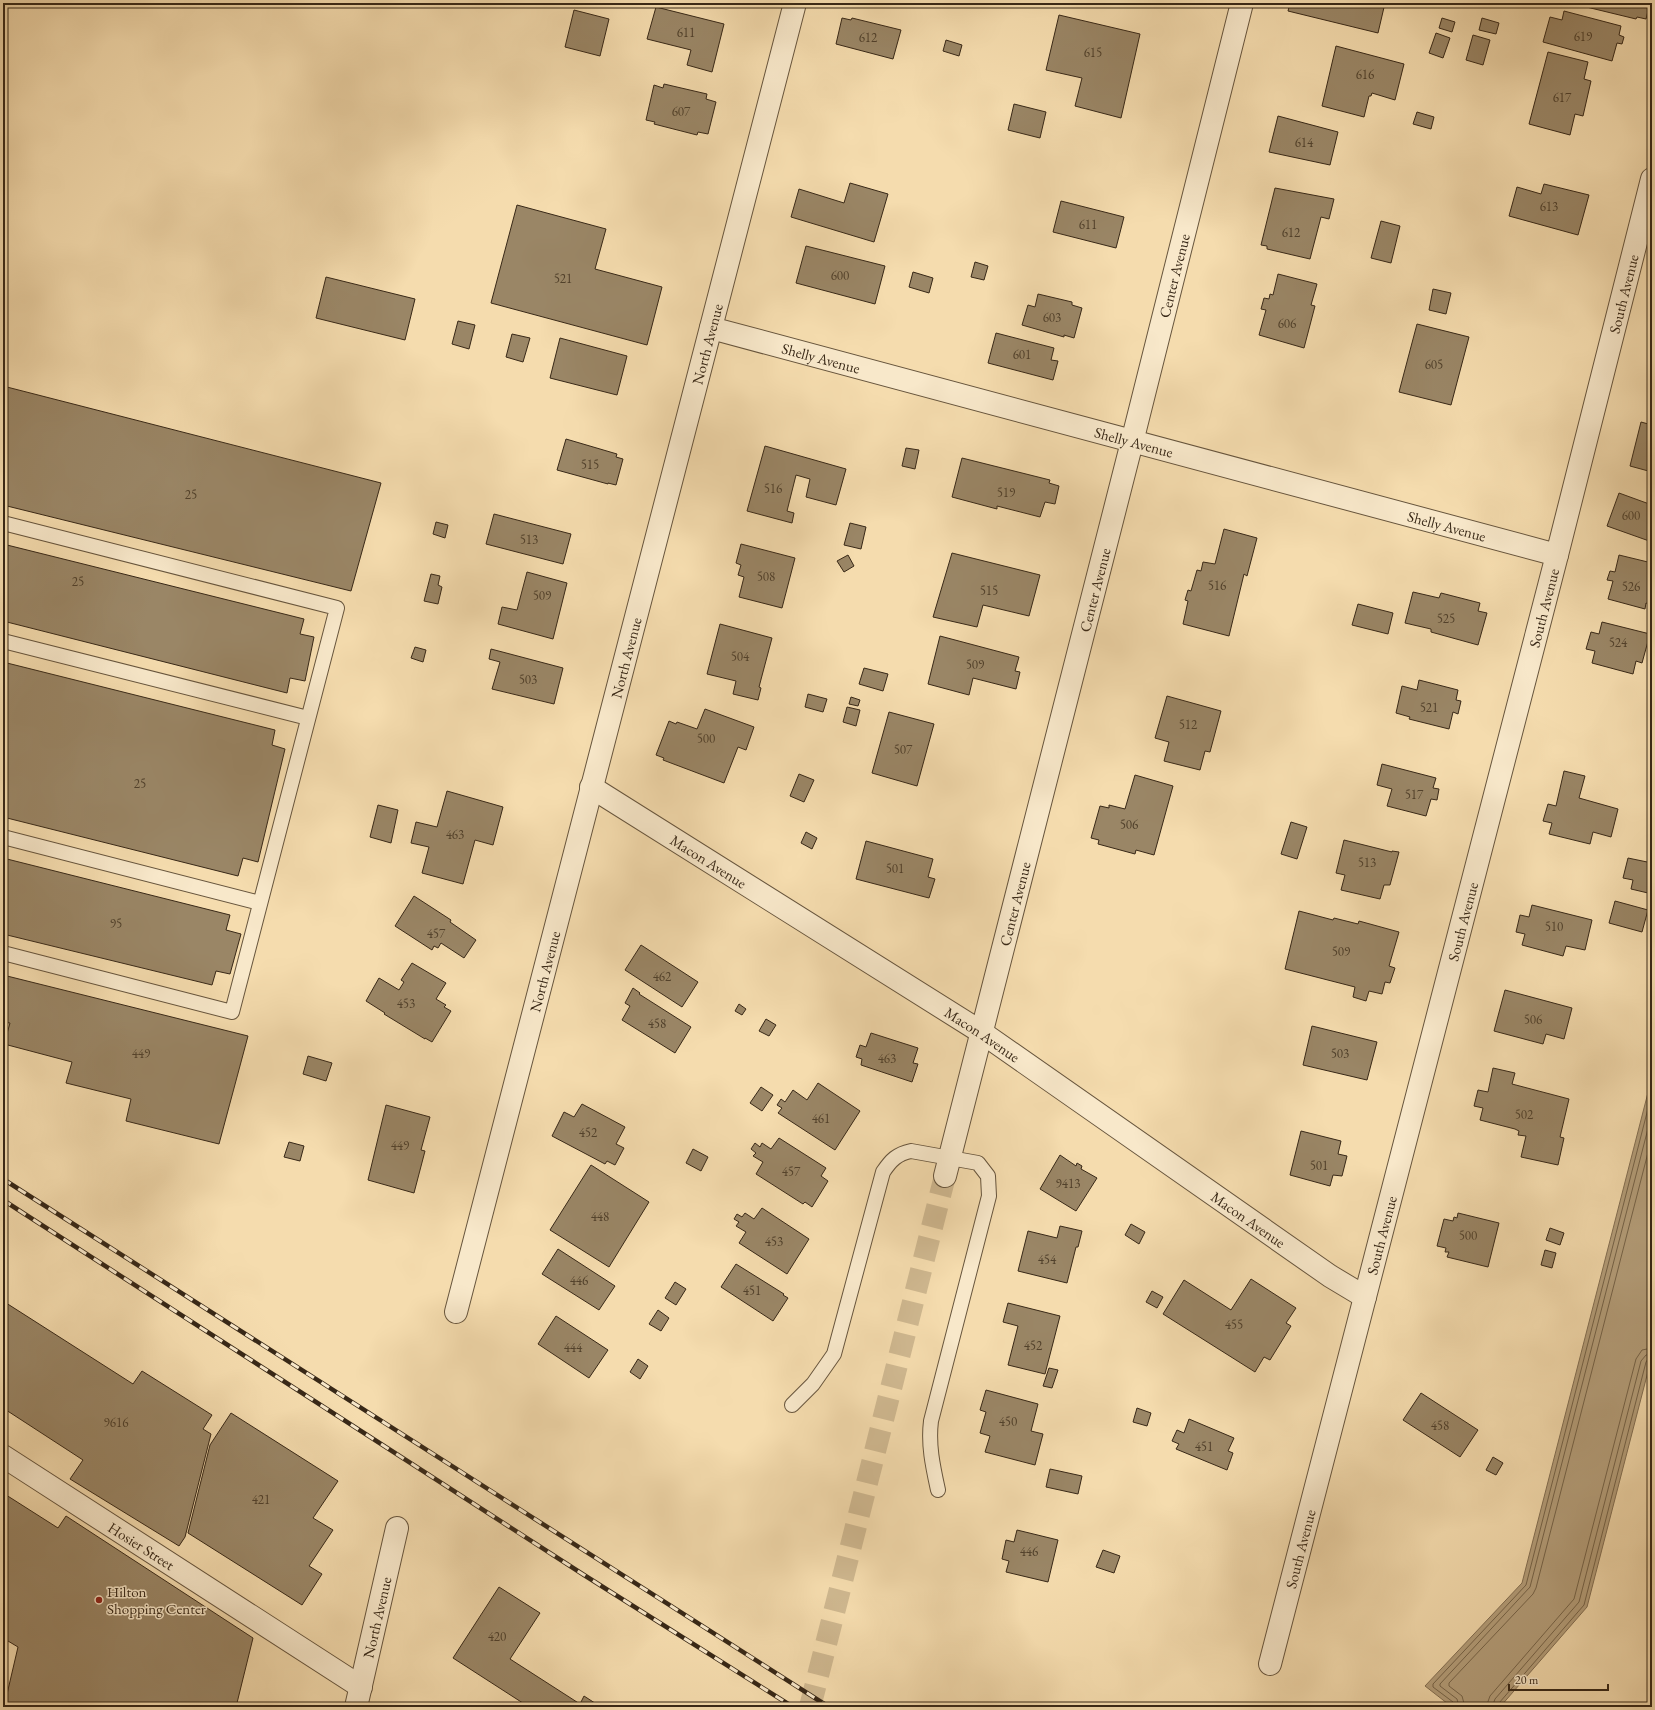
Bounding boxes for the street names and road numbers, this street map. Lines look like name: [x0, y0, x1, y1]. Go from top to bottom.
street label: Center Avenue: [1154, 231, 1193, 320]
street label: South Avenue: [1604, 252, 1642, 335]
street label: North Avenue: [687, 301, 726, 386]
street label: Shelly Avenue: [780, 338, 863, 377]
street label: Shelly Avenue: [1093, 422, 1176, 461]
street label: Shelly Avenue: [1406, 506, 1488, 545]
street label: Center Avenue: [1075, 546, 1114, 634]
street label: South Avenue: [1524, 566, 1563, 649]
street label: North Avenue: [606, 615, 645, 700]
street label: Macon Avenue: [667, 830, 750, 892]
street label: Center Avenue: [995, 859, 1034, 948]
street label: South Avenue: [1443, 880, 1482, 963]
street label: North Avenue: [525, 929, 564, 1014]
street label: Macon Avenue: [941, 1002, 1024, 1066]
street label: Macon Avenue: [1208, 1186, 1290, 1252]
street label: South Avenue: [1362, 1193, 1400, 1277]
street label: South Avenue: [1280, 1507, 1319, 1590]
street label: Hosier Street: [105, 1517, 179, 1574]
street label: North Avenue: [358, 1575, 395, 1660]

